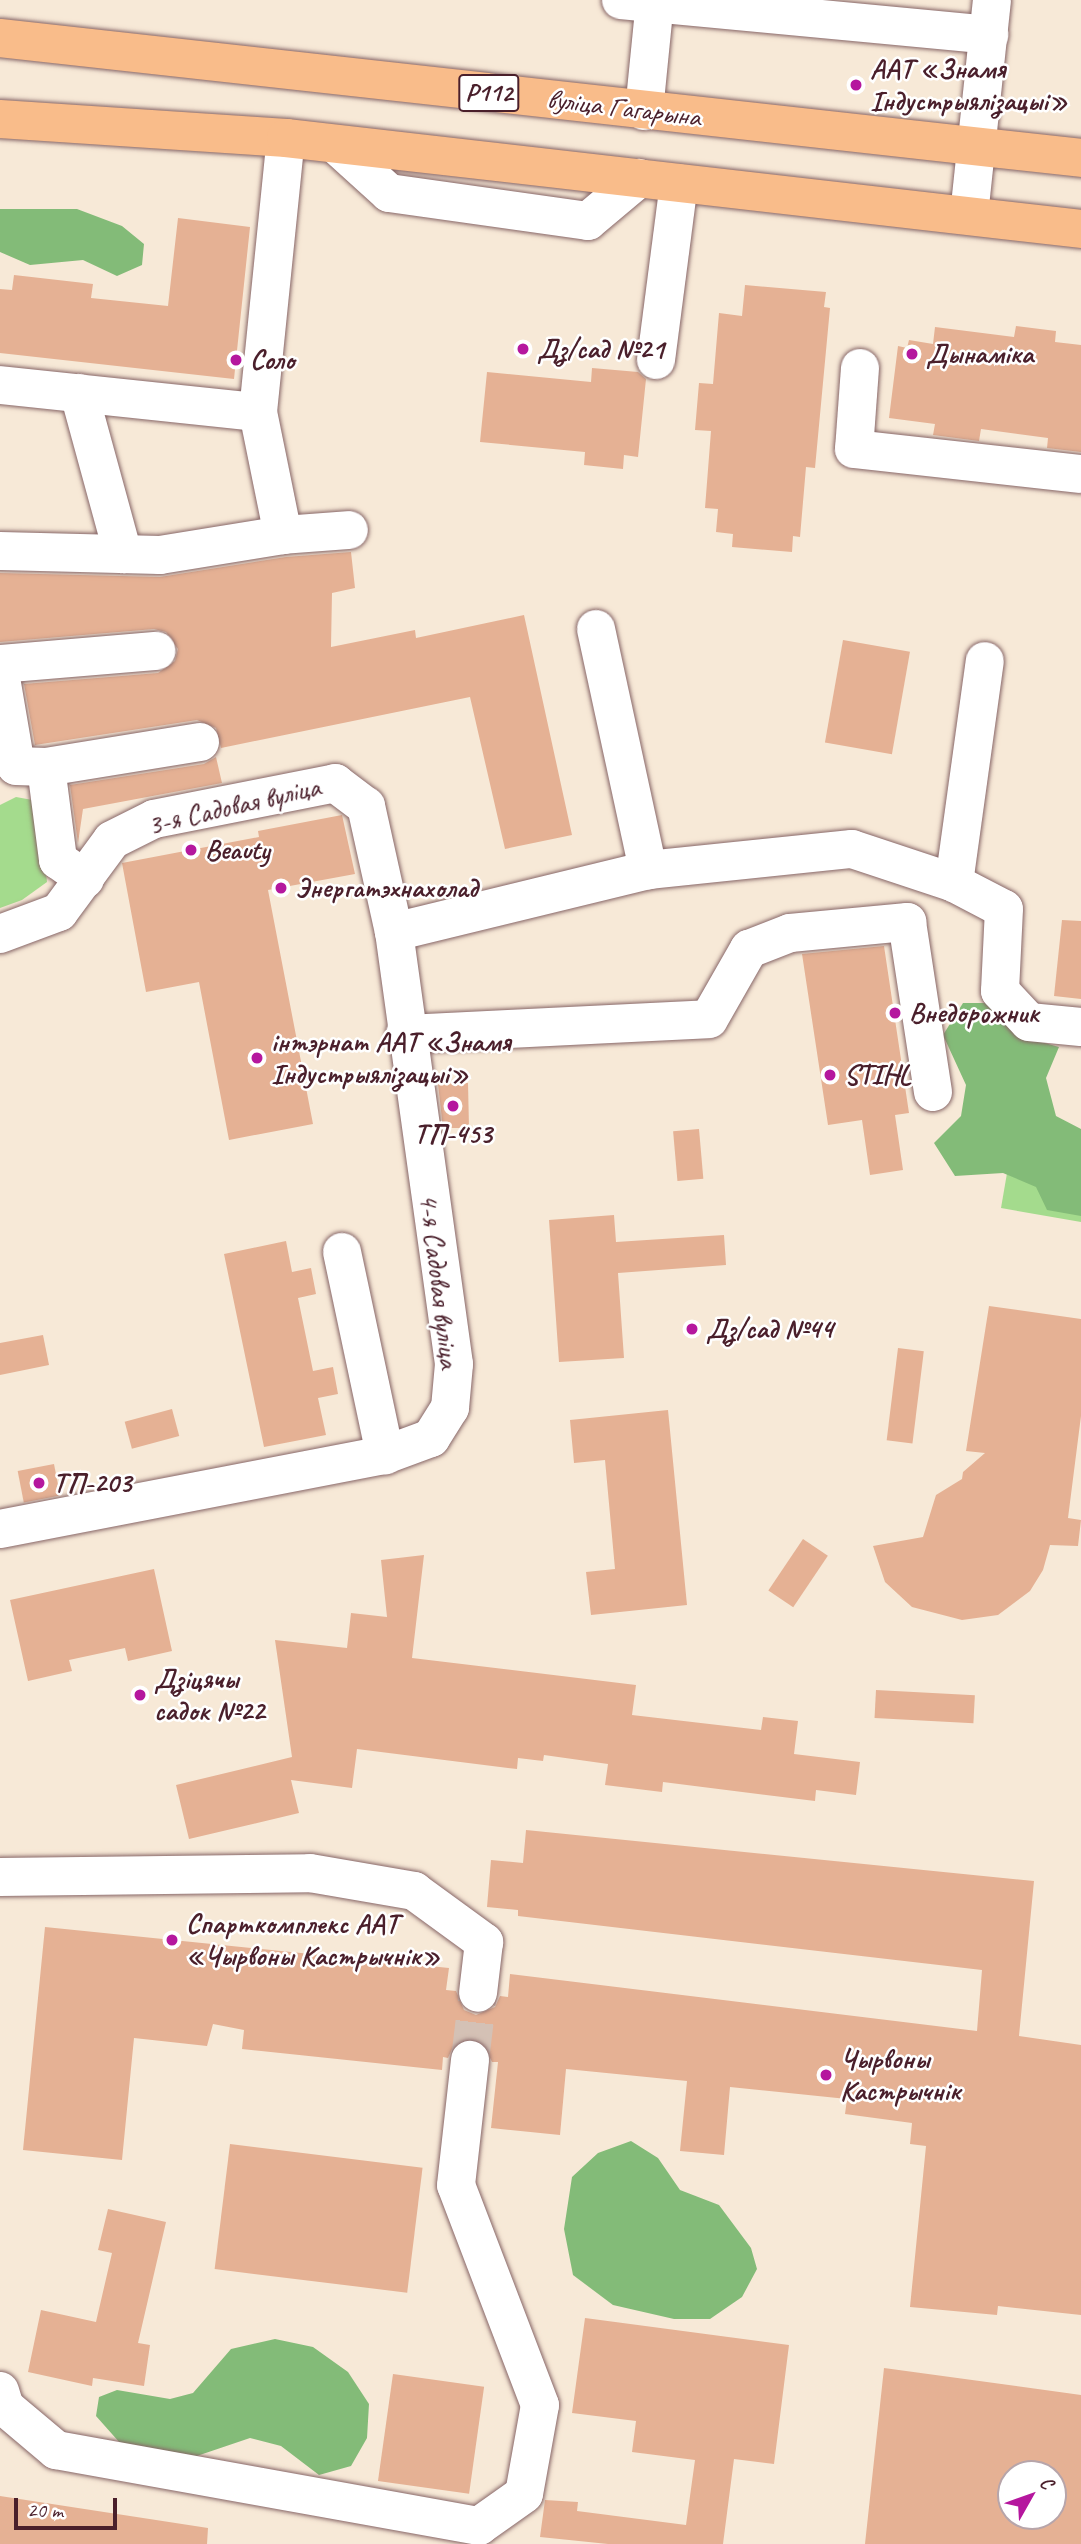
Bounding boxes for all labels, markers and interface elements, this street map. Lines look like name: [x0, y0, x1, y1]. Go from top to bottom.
place label: ААТ «Знамя Індустрыялізацыі»: [870, 52, 1068, 118]
road number: Р112: [458, 71, 520, 116]
marker: ААТ «Знамя Індустрыялізацыі»: [848, 77, 864, 93]
street label: вуліца Гагарына: [548, 82, 700, 134]
place label: Дз/сад №21: [537, 332, 664, 366]
place label: Дынаміка: [926, 337, 1033, 371]
marker: Дз/сад №21: [515, 341, 531, 357]
place label: Соло: [250, 343, 294, 377]
marker: Дынаміка: [904, 346, 920, 362]
marker: Соло: [228, 352, 244, 368]
street label: 3-я Садовая вуліца: [145, 770, 323, 842]
place label: Beauty: [205, 833, 270, 867]
marker: Beauty: [183, 842, 199, 858]
place label: Энергатэхнахолад: [295, 871, 478, 905]
marker: Энергатэхнахолад: [273, 880, 289, 896]
place label: Внедорожник: [909, 996, 1039, 1030]
marker: Внедорожник: [887, 1005, 903, 1021]
place label: інтэрнат ААТ «Знамя Індустрыялізацыі»: [271, 1025, 511, 1091]
marker: інтэрнат ААТ «Знамя Індустрыялізацыі»: [249, 1050, 265, 1066]
place label: STIHL: [844, 1058, 910, 1092]
marker: STIHL: [822, 1067, 838, 1083]
marker: ТП-453: [445, 1098, 461, 1114]
place label: ТП-453: [414, 1117, 492, 1151]
street label: 4-я Садовая вуліца: [412, 1192, 466, 1370]
place label: Дз/сад №44: [706, 1312, 833, 1346]
marker: Дз/сад №44: [684, 1321, 700, 1337]
place label: ТП-203: [53, 1466, 131, 1500]
marker: ТП-203: [31, 1475, 47, 1491]
place label: Дзіцячы садок №22: [154, 1662, 265, 1728]
marker: Дзіцячы садок №22: [132, 1687, 148, 1703]
place label: Спарткомплекс ААТ «Чырвоны Кастрычнік»: [186, 1907, 440, 1973]
marker: Спарткомплекс ААТ «Чырвоны Кастрычнік»: [164, 1932, 180, 1948]
place label: Чырвоны Кастрычнік: [840, 2042, 960, 2108]
marker: Чырвоны Кастрычнік: [818, 2067, 834, 2083]
north arrow: [997, 2460, 1067, 2530]
text: С: [1034, 2471, 1059, 2494]
scale bar: [18, 2484, 121, 2528]
text: 20 m: [27, 2497, 63, 2523]

